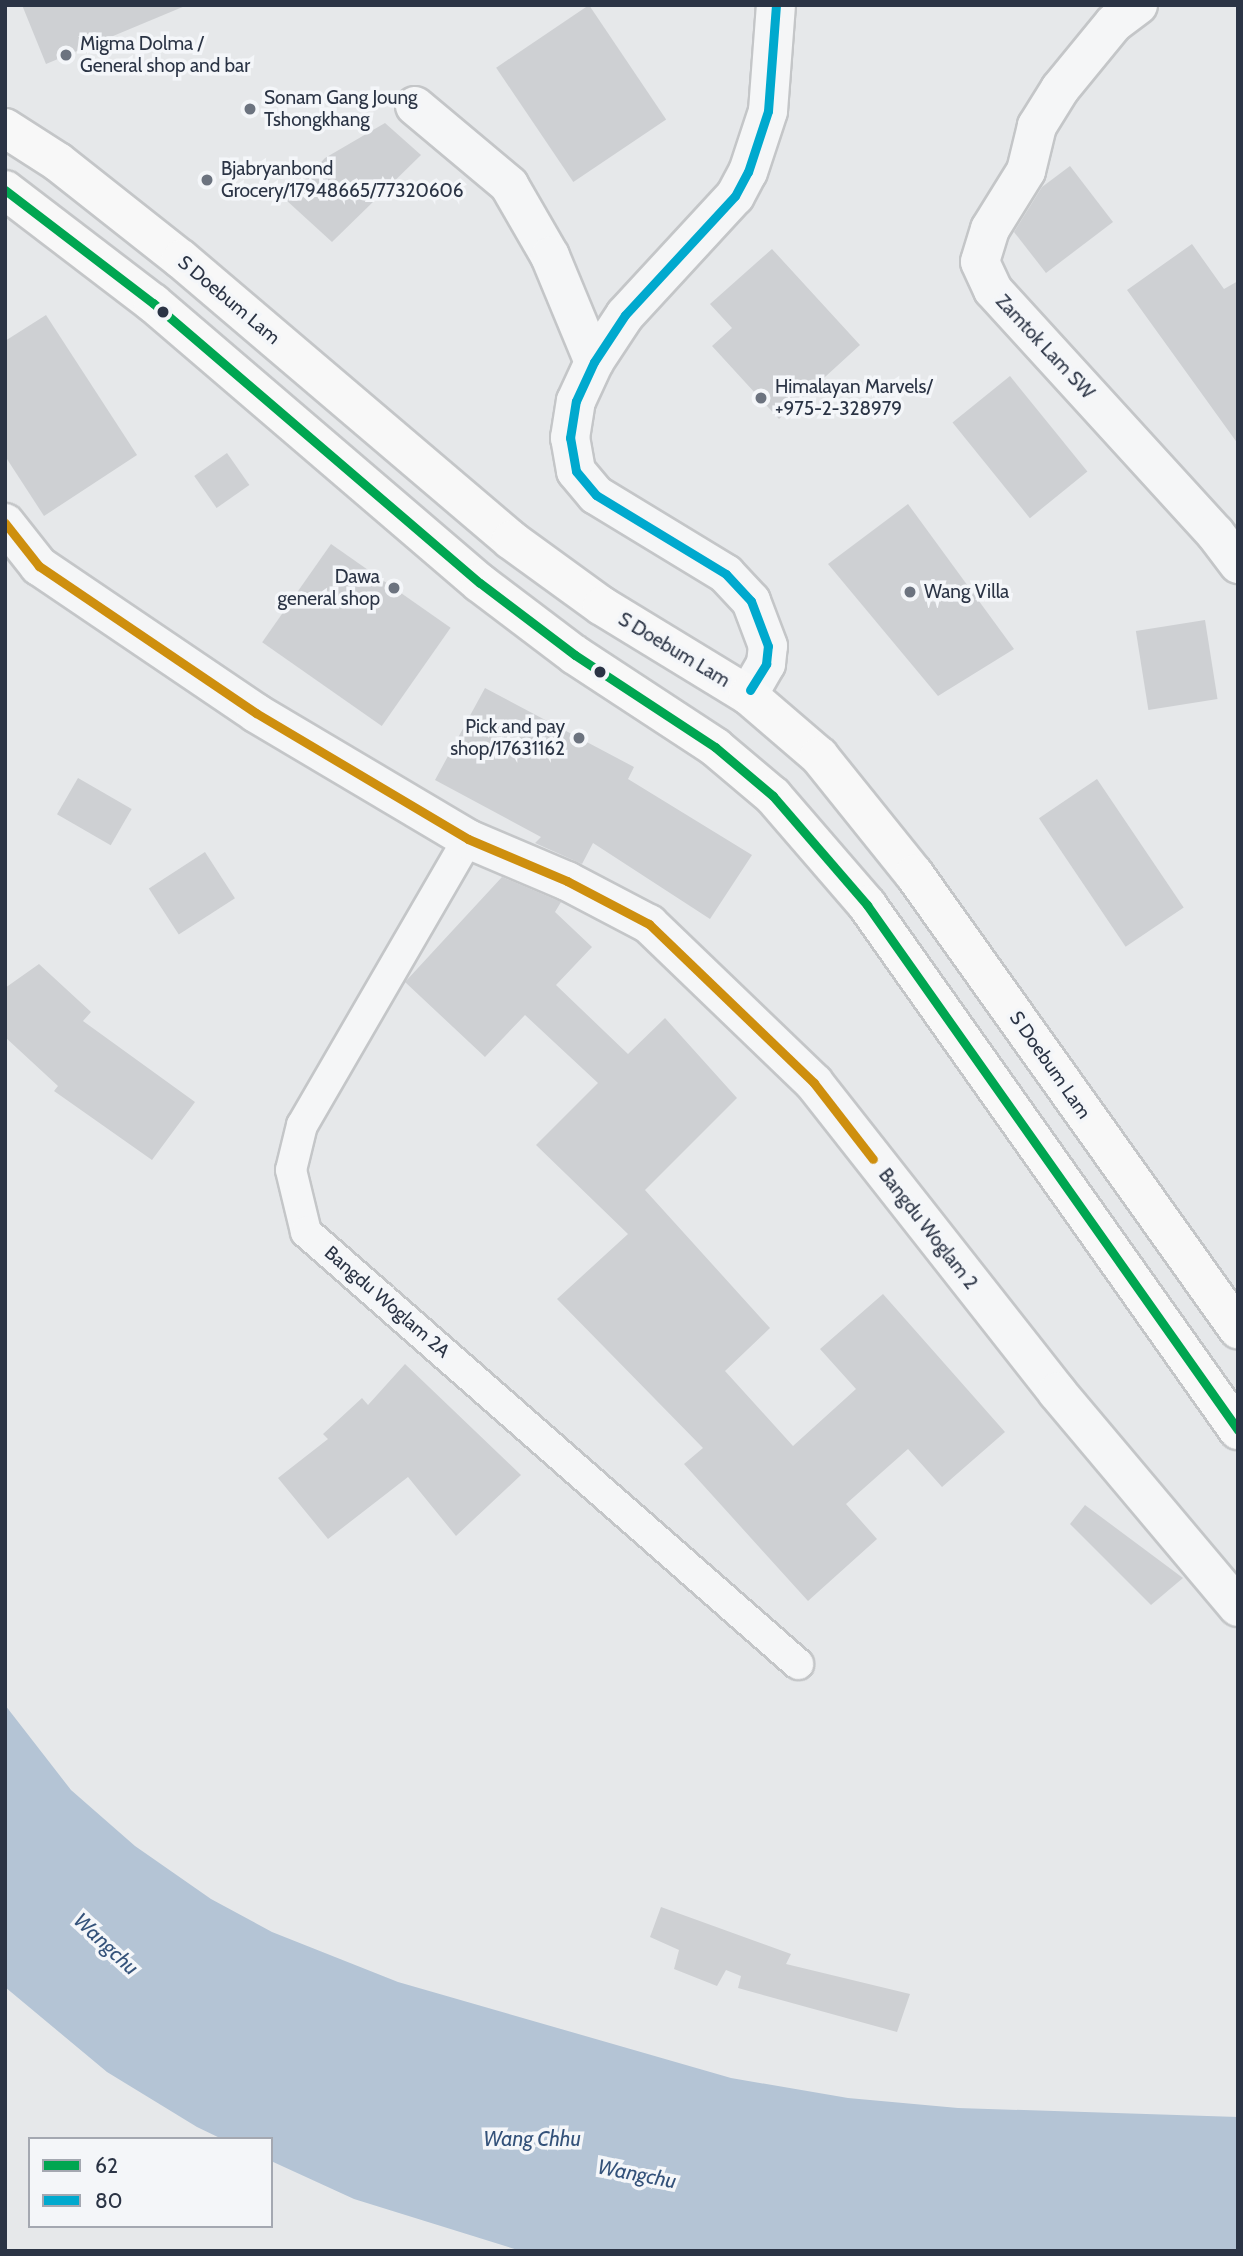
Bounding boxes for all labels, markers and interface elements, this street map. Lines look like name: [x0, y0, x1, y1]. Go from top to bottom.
place label: Migma Dolma / General shop and bar: [80, 33, 250, 77]
marker: Migma Dolma / General shop and bar: [58, 47, 74, 63]
place label: Sonam Gang Joung Tshongkhang: [264, 87, 418, 131]
marker: Sonam Gang Joung Tshongkhang: [242, 101, 258, 117]
place label: Bjabryanbond Grocery/17948665/77320606: [221, 158, 464, 202]
marker: Bjabryanbond Grocery/17948665/77320606: [199, 172, 215, 188]
street label: S Doebum Lam: [173, 251, 285, 349]
street label: Zamtok Lam SW: [991, 290, 1099, 404]
unlabelled marker: [156, 305, 170, 319]
place label: Himalayan Marvels/ +975-2-328979: [775, 376, 933, 420]
marker: Himalayan Marvels/ +975-2-328979: [753, 390, 769, 406]
place label: Dawa general shop: [278, 566, 380, 610]
marker: Dawa general shop: [386, 580, 402, 596]
place label: Wang Villa: [924, 581, 1009, 603]
marker: Wang Villa: [902, 584, 918, 600]
street label: S Doebum Lam: [614, 608, 734, 692]
unlabelled marker: [593, 665, 607, 679]
place label: Pick and pay shop/17631162: [450, 716, 565, 760]
marker: Pick and pay shop/17631162: [571, 730, 587, 746]
street label: S Doebum Lam: [1005, 1007, 1095, 1123]
street label: Bangdu Woglam 2: [874, 1164, 982, 1294]
street label: Bangdu Woglam 2A: [320, 1241, 454, 1363]
water label: Wangchu: [68, 1908, 144, 1980]
water label: Wang Chhu: [483, 2126, 581, 2152]
legend: [28, 2137, 273, 2228]
text: 62: [95, 2153, 118, 2178]
water label: Wangchu: [596, 2154, 678, 2194]
text: 80: [95, 2188, 122, 2213]

